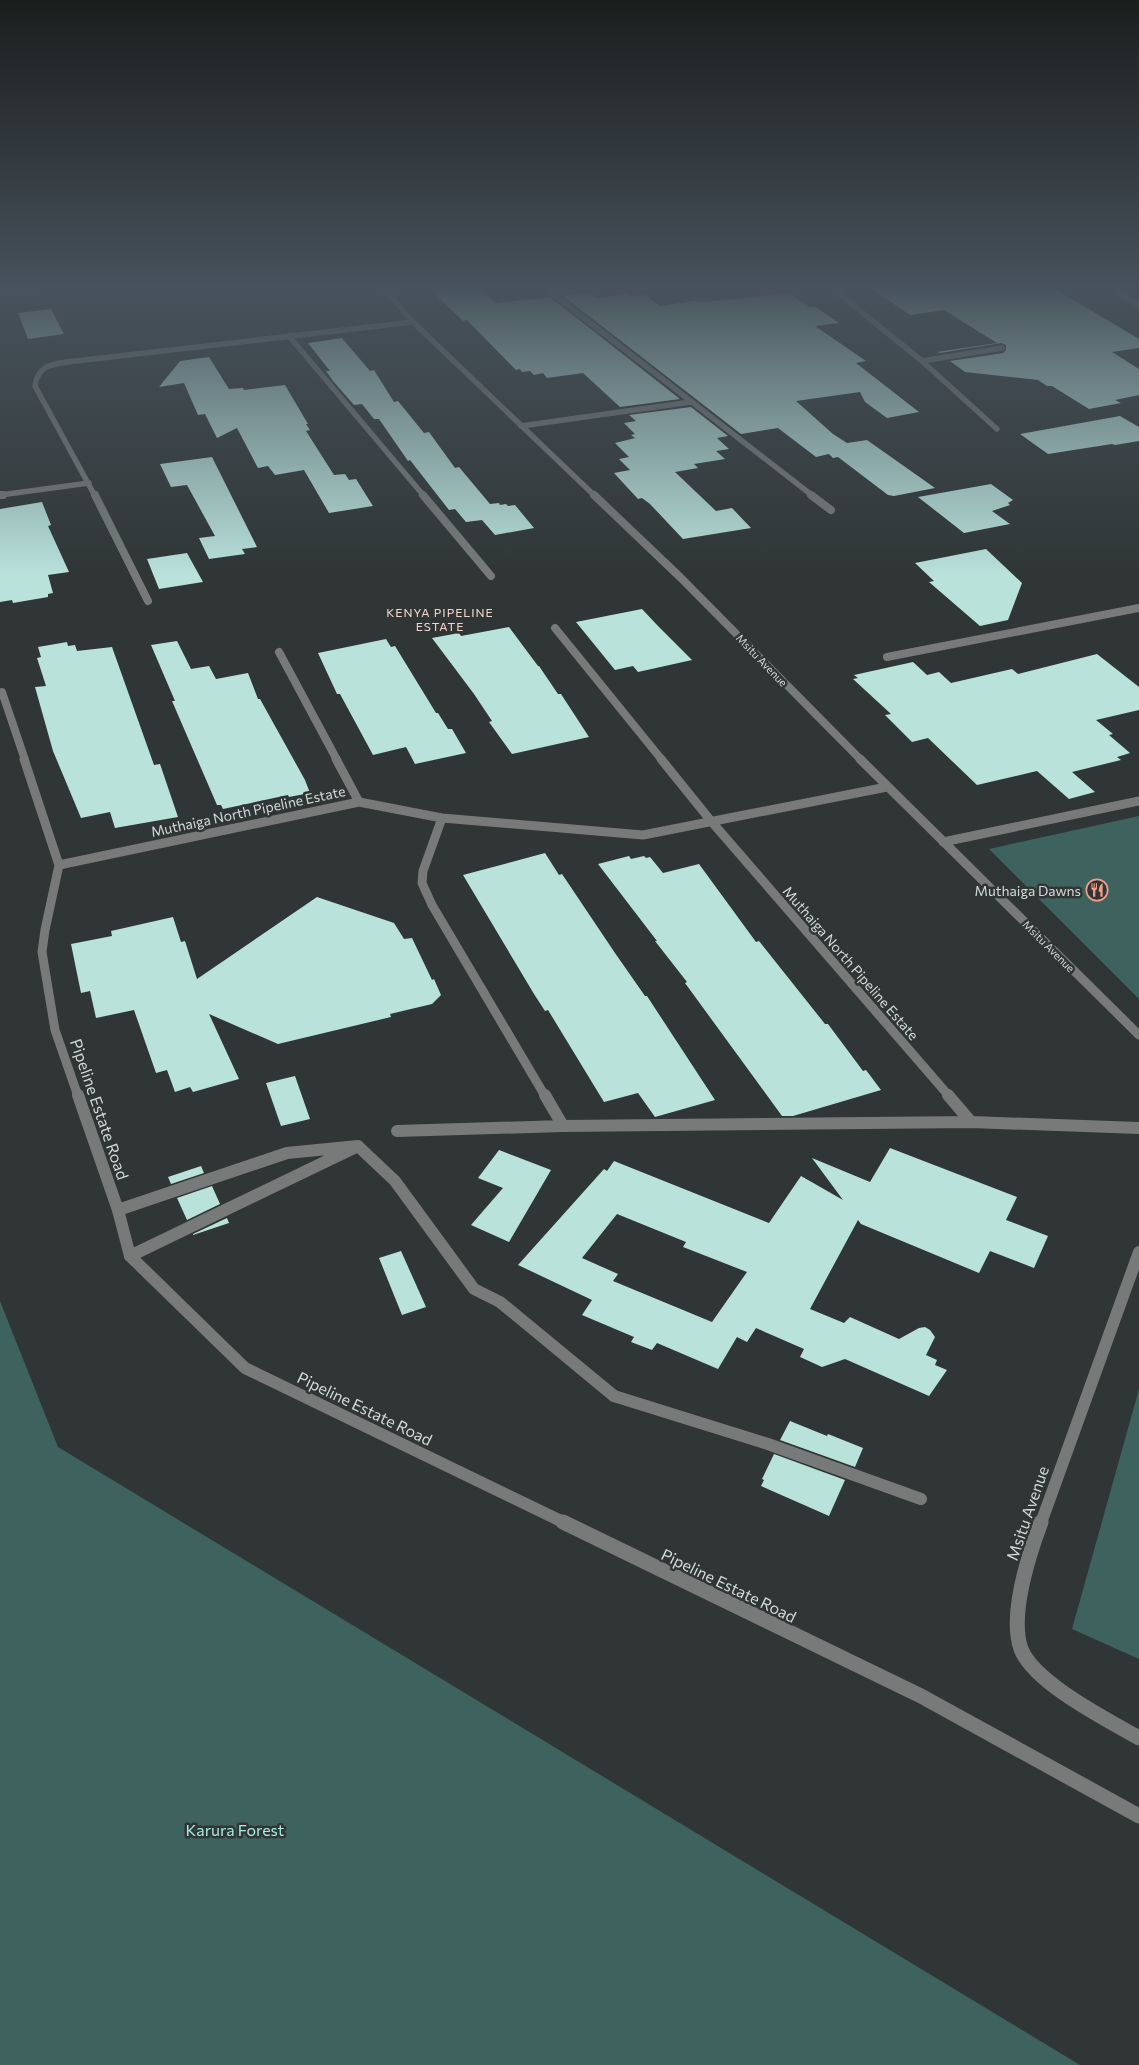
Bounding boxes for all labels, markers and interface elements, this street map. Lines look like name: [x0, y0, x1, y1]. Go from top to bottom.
district label: KENYA PIPELINE ESTATE: [386, 605, 494, 633]
street label: Msitu Avenue: [734, 631, 790, 689]
street label: Muthaiga North Pipeline Estate: [149, 782, 347, 840]
restaurant icon: Muthaiga Dawns: [1085, 878, 1109, 902]
place label: Muthaiga Dawns: [975, 882, 1081, 899]
street label: Muthaiga North Pipeline Estate: [780, 883, 922, 1043]
street label: Msitu Avenue: [1020, 917, 1078, 975]
street label: Pipeline Estate Road: [67, 1036, 133, 1182]
street label: Pipeline Estate Road: [294, 1367, 436, 1449]
street label: Msitu Avenue: [1002, 1463, 1052, 1563]
street label: Pipeline Estate Road: [658, 1544, 800, 1626]
park label: Karura Forest: [186, 1820, 285, 1839]

